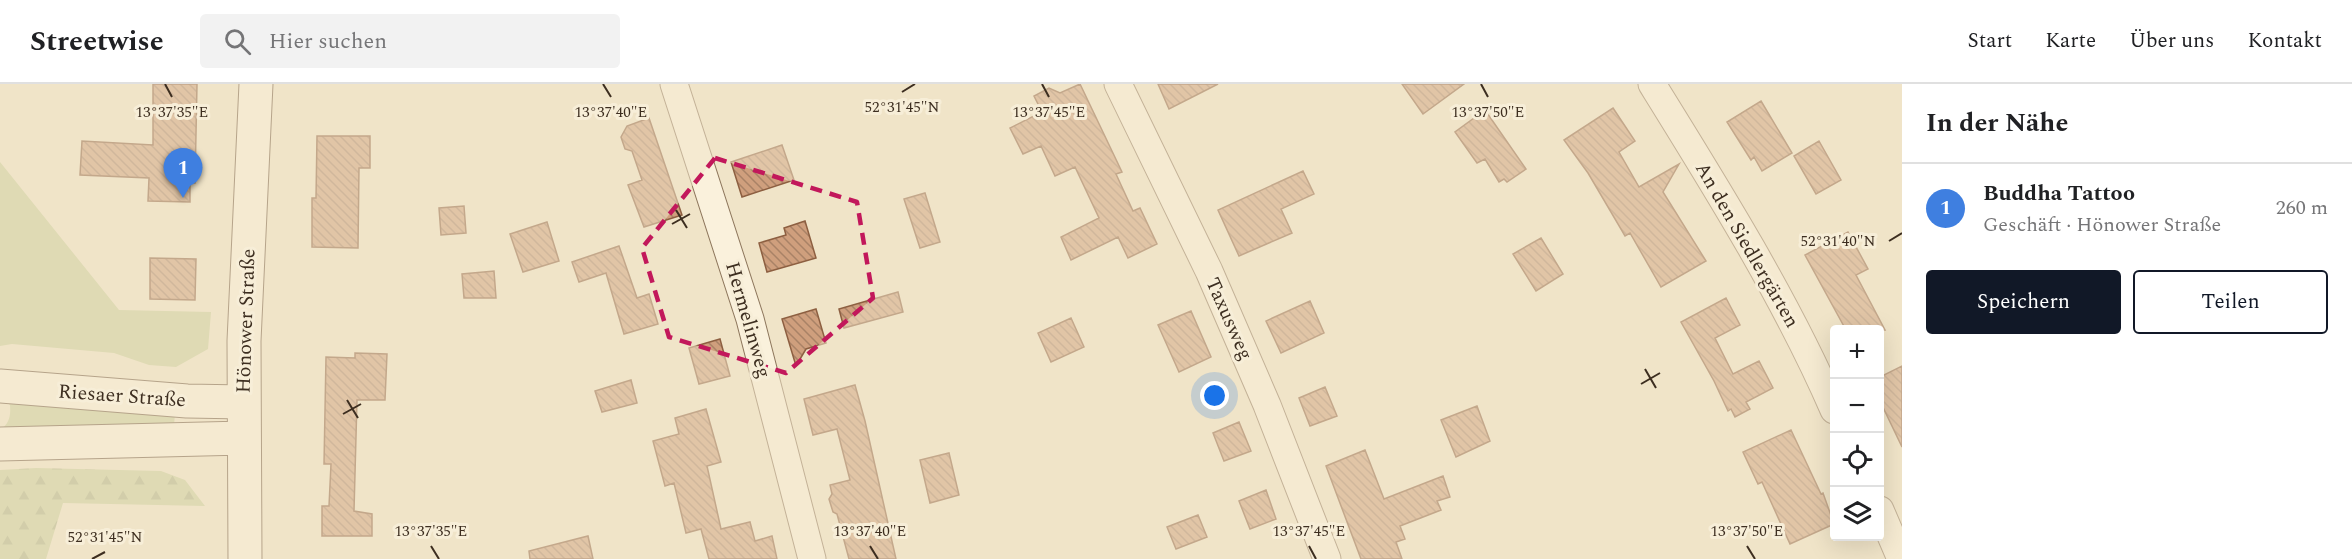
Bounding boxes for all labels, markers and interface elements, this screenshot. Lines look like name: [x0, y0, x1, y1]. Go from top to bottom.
search box: [200, 14, 620, 68]
text: Streetwise: [30, 20, 164, 63]
icon: search: [221, 25, 254, 58]
text: Hier suchen: [269, 25, 387, 58]
text: Start: [1967, 25, 2012, 57]
text: Karte: [2045, 25, 2096, 57]
text: Über uns: [2129, 25, 2214, 57]
text: Kontakt: [2247, 25, 2322, 57]
text: 52°31'45"N: [865, 96, 940, 119]
text: 13°37'35"E: [136, 101, 208, 124]
text: 13°37'40"E: [575, 101, 647, 124]
text: 13°37'45"E: [1013, 101, 1085, 124]
text: 13°37'50"E: [1452, 101, 1524, 124]
text: In der Nähe: [1926, 103, 2068, 143]
pin: 1: [164, 148, 202, 198]
street label: An den Siedlergärten: [1687, 156, 1807, 334]
text: Buddha Tattoo: [1983, 177, 2135, 210]
text: 1: [1940, 193, 1951, 223]
text: 260 m: [2276, 193, 2328, 223]
text: Geschäft · Hönower Straße: [1983, 210, 2221, 240]
text: 52°31'40"N: [1801, 230, 1876, 253]
street label: Hönower Straße: [228, 248, 264, 394]
street label: Hermelinweg: [717, 258, 779, 382]
button: Speichern: [1926, 270, 2121, 334]
button: Teilen: [2133, 270, 2328, 334]
street label: Taxusweg: [1197, 273, 1261, 365]
map controls: [1830, 325, 1884, 541]
button: +: [1830, 325, 1884, 379]
street label: Riesaer Straße: [57, 377, 187, 415]
button: −: [1830, 379, 1884, 433]
your location: [1200, 381, 1229, 410]
button: locate: [1830, 433, 1884, 487]
button: layers: [1830, 487, 1884, 541]
text: 13°37'35"E: [395, 520, 467, 543]
text: 13°37'40"E: [834, 520, 906, 543]
text: 13°37'45"E: [1273, 520, 1345, 543]
text: 13°37'50"E: [1711, 520, 1783, 543]
text: 52°31'45"N: [68, 526, 143, 549]

